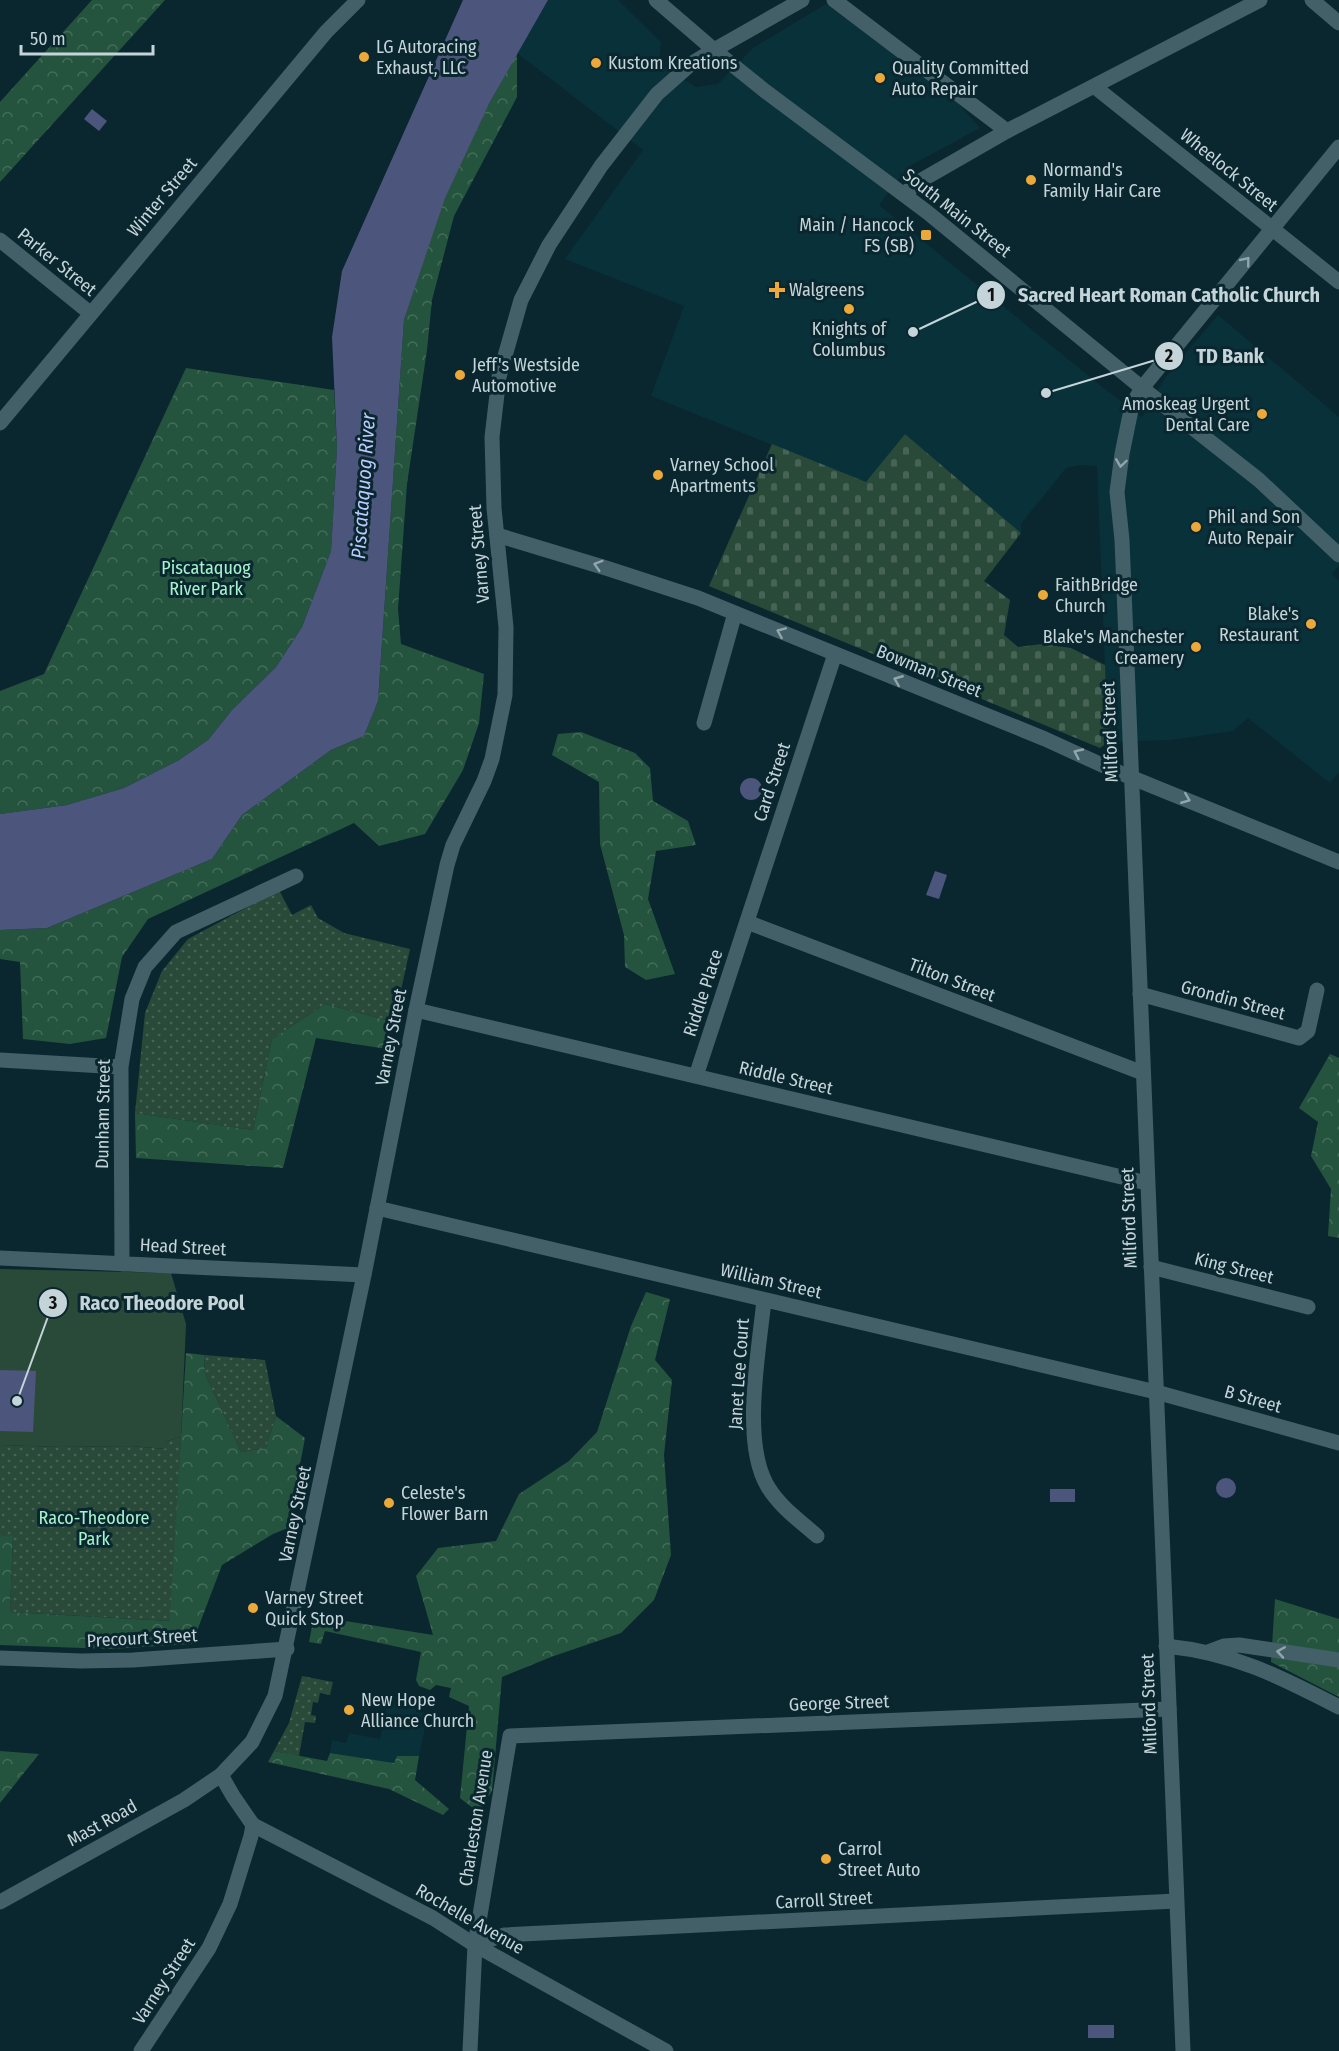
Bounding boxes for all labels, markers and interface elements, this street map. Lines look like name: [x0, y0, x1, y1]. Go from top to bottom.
scale bar: [21, 18, 153, 56]
text: 50 m: [30, 28, 66, 50]
place label: LG Autoracing Exhaust, LLC: [376, 36, 477, 79]
marker: LG Autoracing Exhaust, LLC: [357, 50, 371, 64]
place label: Kustom Kreations: [608, 52, 738, 74]
marker: Kustom Kreations: [589, 56, 603, 70]
place label: Quality Committed Auto Repair: [892, 57, 1029, 100]
marker: Quality Committed Auto Repair: [873, 71, 887, 85]
street label: Wheelock Street: [1176, 124, 1282, 216]
street label: Winter Street: [122, 153, 202, 241]
place label: Normand's Family Hair Care: [1043, 159, 1161, 202]
street label: South Main Street: [898, 164, 1016, 262]
marker: Normand's Family Hair Care: [1024, 173, 1038, 187]
place label: Main / Hancock FS (SB): [799, 214, 915, 257]
street label: Parker Street: [13, 223, 101, 301]
marker: Main / Hancock FS (SB): [919, 228, 933, 242]
one-way arrow: [1238, 257, 1249, 268]
callout: Sacred Heart Roman Catholic Church: [976, 276, 1332, 314]
place label: Walgreens: [789, 279, 865, 301]
marker: Walgreens: [770, 283, 784, 297]
text: Sacred Heart Roman Catholic Church: [1018, 283, 1320, 307]
text: 1: [987, 284, 995, 306]
marker: Knights of Columbus: [842, 302, 856, 316]
place label: Knights of Columbus: [812, 318, 888, 361]
callout: TD Bank: [1154, 337, 1275, 375]
text: TD Bank: [1196, 344, 1265, 368]
text: 2: [1164, 345, 1173, 367]
place label: Jeff's Westside Automotive: [472, 354, 580, 397]
marker: Jeff's Westside Automotive: [453, 368, 467, 382]
place label: Amoskeag Urgent Dental Care: [1122, 393, 1250, 436]
marker: Amoskeag Urgent Dental Care: [1255, 407, 1269, 421]
water label: Piscataquog River: [346, 411, 380, 560]
place label: Varney School Apartments: [670, 454, 774, 497]
one-way arrow: [1115, 459, 1128, 468]
marker: Varney School Apartments: [651, 468, 665, 482]
street label: Varney Street: [464, 504, 494, 604]
place label: Phil and Son Auto Repair: [1208, 506, 1300, 549]
marker: Phil and Son Auto Repair: [1189, 520, 1203, 534]
park label: Piscataquog River Park: [161, 557, 251, 600]
one-way arrow: [593, 560, 604, 572]
place label: FaithBridge Church: [1055, 574, 1138, 617]
marker: FaithBridge Church: [1036, 588, 1050, 602]
place label: Blake's Restaurant: [1219, 603, 1299, 646]
marker: Blake's Restaurant: [1304, 617, 1318, 631]
place label: Blake's Manchester Creamery: [1043, 626, 1185, 669]
one-way arrow: [776, 627, 787, 639]
street label: Bowman Street: [873, 640, 985, 702]
marker: Blake's Manchester Creamery: [1189, 640, 1203, 654]
one-way arrow: [893, 674, 904, 687]
street label: Milford Street: [1097, 681, 1123, 783]
street label: Card Street: [749, 740, 795, 824]
one-way arrow: [1074, 749, 1085, 761]
one-way arrow: [1180, 792, 1191, 804]
street label: Riddle Place: [679, 947, 727, 1039]
street label: Tilton Street: [906, 953, 998, 1007]
street label: Grondin Street: [1178, 975, 1288, 1025]
street label: Varney Street: [371, 987, 411, 1087]
street label: Riddle Street: [737, 1057, 835, 1100]
street label: Dunham Street: [91, 1059, 115, 1169]
street label: Milford Street: [1116, 1167, 1142, 1269]
street label: Head Street: [139, 1234, 227, 1260]
street label: King Street: [1192, 1248, 1276, 1288]
street label: William Street: [718, 1259, 824, 1303]
callout: Raco Theodore Pool: [38, 1284, 257, 1322]
text: Raco Theodore Pool: [80, 1291, 245, 1315]
text: 3: [48, 1292, 58, 1314]
street label: Janet Lee Court: [724, 1317, 754, 1430]
street label: B Street: [1222, 1380, 1284, 1418]
street label: Varney Street: [274, 1463, 316, 1564]
place label: Celeste's Flower Barn: [401, 1482, 488, 1525]
marker: Celeste's Flower Barn: [382, 1496, 396, 1510]
park label: Raco-Theodore Park: [39, 1507, 150, 1550]
place label: Varney Street Quick Stop: [265, 1587, 363, 1630]
marker: Varney Street Quick Stop: [246, 1601, 260, 1615]
street label: Precourt Street: [86, 1624, 198, 1652]
one-way arrow: [1277, 1646, 1286, 1658]
street label: Milford Street: [1136, 1653, 1162, 1755]
place label: New Hope Alliance Church: [361, 1689, 474, 1732]
street label: George Street: [789, 1690, 890, 1716]
marker: New Hope Alliance Church: [342, 1703, 356, 1717]
street label: Charleston Avenue: [454, 1748, 498, 1888]
street label: Mast Road: [63, 1795, 141, 1851]
place label: Carrol Street Auto: [838, 1838, 920, 1881]
marker: Carrol Street Auto: [819, 1852, 833, 1866]
street label: Rochelle Avenue: [412, 1879, 528, 1959]
street label: Carroll Street: [775, 1886, 873, 1914]
street label: Varney Street: [128, 1934, 200, 2028]

